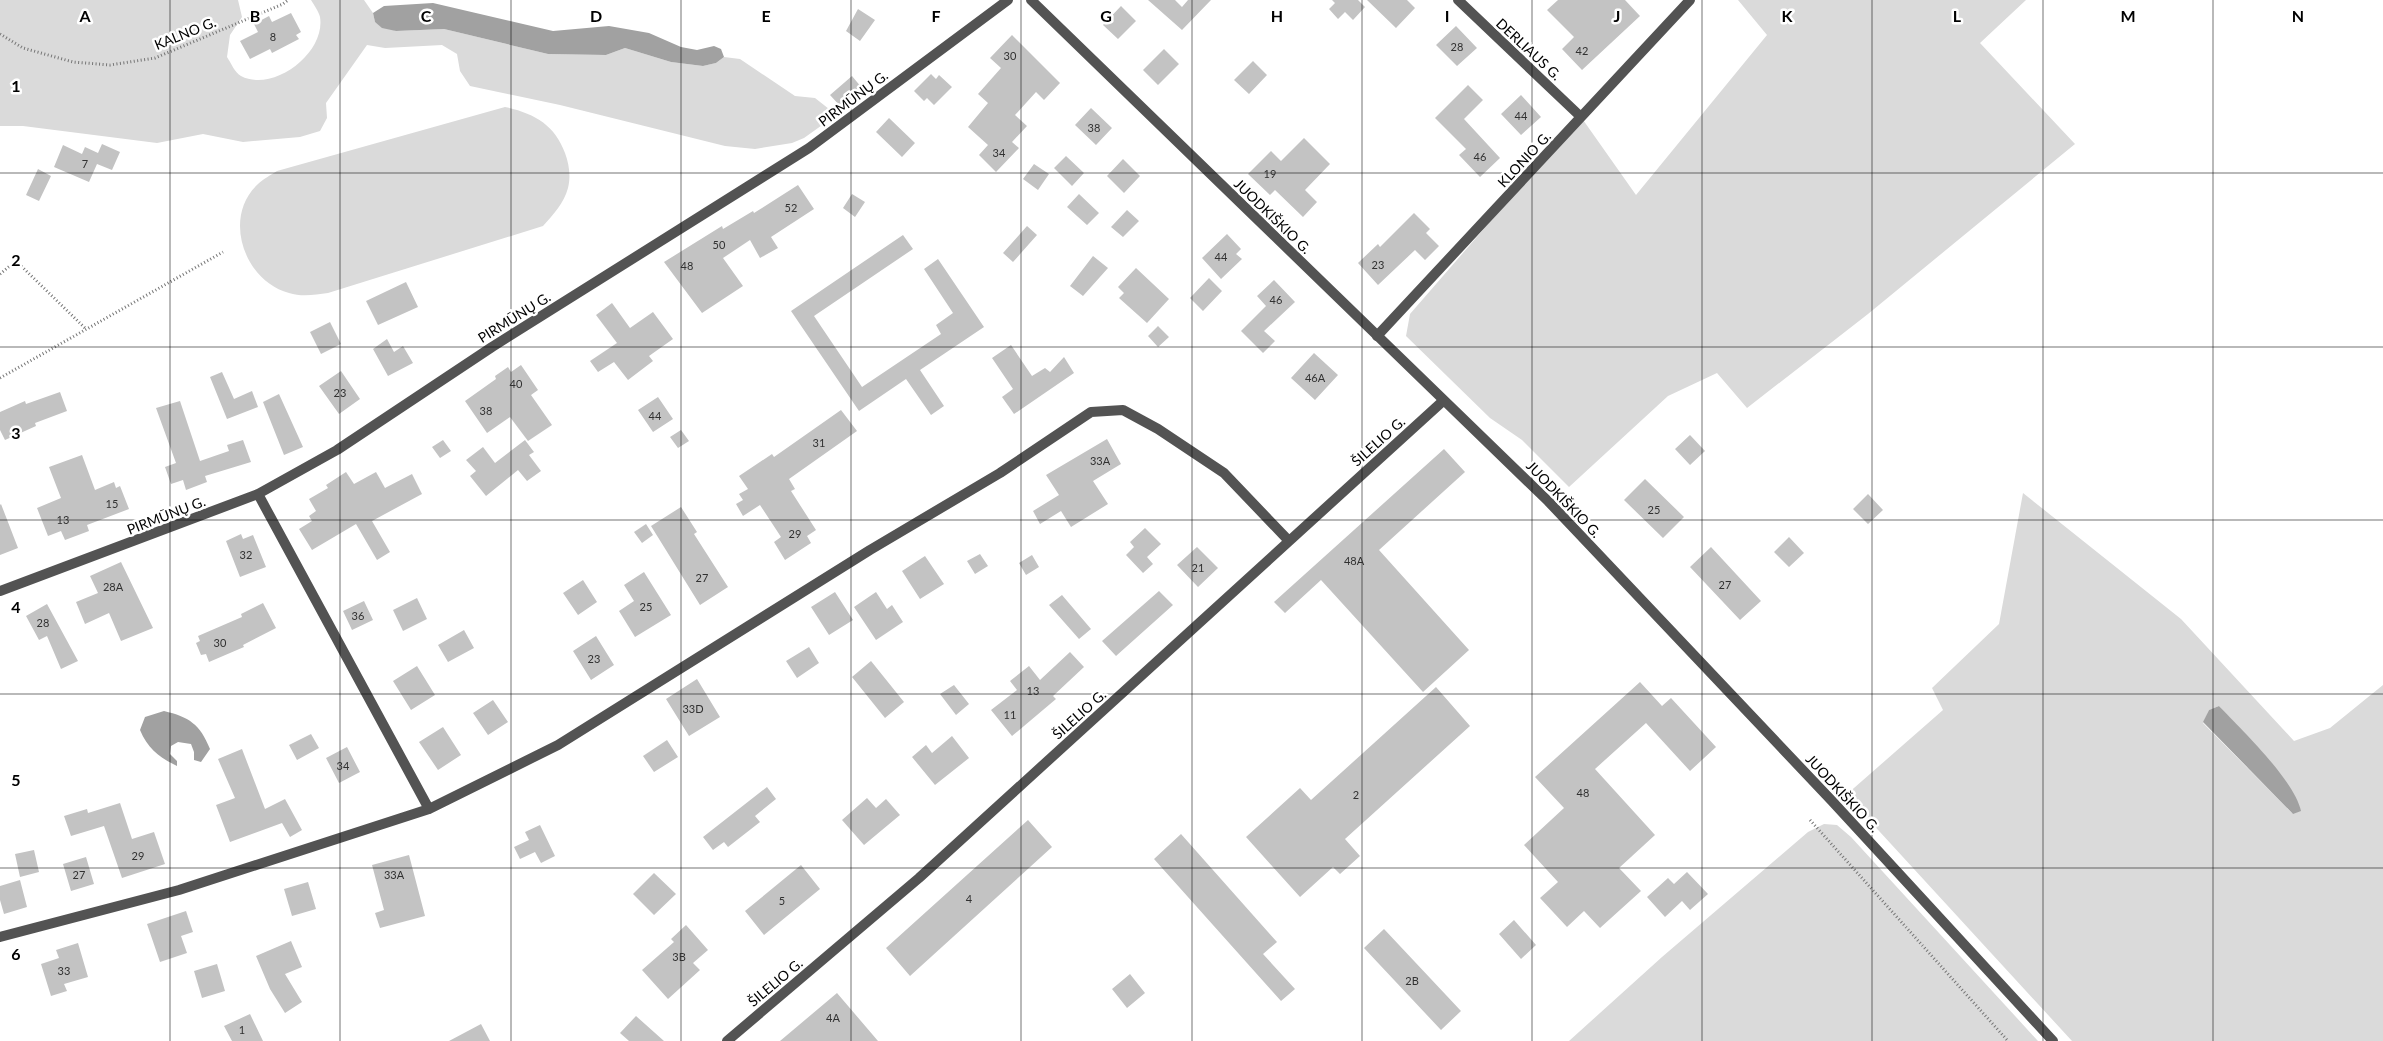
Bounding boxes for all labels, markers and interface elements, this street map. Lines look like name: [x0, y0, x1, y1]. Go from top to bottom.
text: A: [78, 6, 91, 25]
text: B: [250, 6, 260, 25]
text: C: [421, 6, 432, 25]
text: D: [590, 6, 602, 25]
text: E: [761, 6, 771, 25]
text: F: [931, 6, 941, 25]
text: G: [1100, 6, 1112, 25]
text: H: [1271, 6, 1283, 25]
text: I: [1445, 6, 1449, 25]
text: J: [1614, 6, 1620, 25]
text: K: [1782, 6, 1794, 25]
text: L: [1953, 6, 1962, 25]
text: M: [2120, 6, 2136, 25]
text: N: [2292, 6, 2304, 25]
street label: KALNO G.: [152, 13, 218, 53]
street label: DERLIAUS G.: [1493, 15, 1565, 83]
house number: 8: [270, 30, 276, 43]
house number: 28: [1451, 40, 1463, 53]
house number: 42: [1576, 44, 1588, 57]
house number: 30: [1004, 49, 1017, 62]
street label: PIRMŪNŲ G.: [815, 66, 891, 130]
text: 1: [11, 76, 21, 95]
house number: 44: [1515, 109, 1528, 122]
house number: 38: [1088, 121, 1100, 134]
street label: KLONIO G.: [1494, 128, 1554, 190]
house number: 34: [993, 146, 1006, 159]
house number: 46: [1474, 150, 1486, 163]
house number: 7: [82, 157, 88, 170]
house number: 19: [1264, 167, 1276, 180]
street label: JUODKIŠKIO G.: [1231, 175, 1315, 257]
house number: 52: [785, 201, 797, 214]
house number: 50: [713, 238, 726, 251]
text: 2: [11, 250, 21, 269]
house number: 44: [1215, 250, 1228, 263]
house number: 23: [1372, 258, 1384, 271]
house number: 48: [681, 259, 693, 272]
street label: PIRMŪNŲ G.: [475, 288, 553, 346]
house number: 46: [1270, 293, 1282, 306]
house number: 46A: [1305, 371, 1326, 384]
house number: 40: [510, 377, 523, 390]
house number: 23: [334, 386, 346, 399]
house number: 38: [480, 404, 492, 417]
house number: 44: [649, 409, 662, 422]
street label: ŠILELIO G.: [1348, 413, 1408, 469]
text: 3: [11, 423, 21, 442]
house number: 31: [813, 436, 825, 449]
house number: 33A: [1090, 454, 1111, 467]
street label: JUODKIŠKIO G.: [1523, 457, 1605, 541]
street label: PIRMŪNŲ G.: [124, 492, 208, 538]
house number: 15: [106, 497, 118, 510]
house number: 25: [1648, 503, 1660, 516]
house number: 13: [57, 513, 69, 526]
house number: 29: [789, 527, 801, 540]
house number: 32: [240, 548, 252, 561]
house number: 48A: [1344, 554, 1365, 567]
house number: 21: [1192, 561, 1204, 574]
house number: 27: [696, 571, 708, 584]
house number: 27: [1719, 578, 1731, 591]
house number: 28A: [103, 580, 124, 593]
text: 4: [11, 597, 21, 616]
house number: 25: [640, 600, 652, 613]
house number: 36: [352, 609, 364, 622]
house number: 28: [37, 616, 49, 629]
house number: 30: [214, 636, 227, 649]
house number: 23: [588, 652, 600, 665]
house number: 13: [1027, 684, 1039, 697]
street label: ŠILELIO G.: [1049, 686, 1109, 742]
house number: 33D: [682, 702, 704, 715]
house number: 11: [1004, 708, 1016, 721]
street label: JUODKIŠKIO G.: [1803, 750, 1883, 836]
house number: 34: [337, 759, 350, 772]
text: 5: [11, 770, 21, 789]
house number: 48: [1577, 786, 1589, 799]
house number: 2: [1353, 788, 1359, 801]
house number: 29: [132, 849, 144, 862]
house number: 27: [73, 868, 85, 881]
house number: 33A: [384, 868, 405, 881]
house number: 4: [966, 892, 973, 905]
house number: 5: [779, 894, 785, 907]
text: 6: [11, 944, 21, 963]
house number: 3B: [672, 950, 686, 963]
street label: ŠILELIO G.: [744, 954, 806, 1010]
house number: 33: [58, 964, 70, 977]
house number: 2B: [1405, 974, 1419, 987]
house number: 4A: [826, 1011, 840, 1024]
house number: 1: [239, 1023, 245, 1036]

